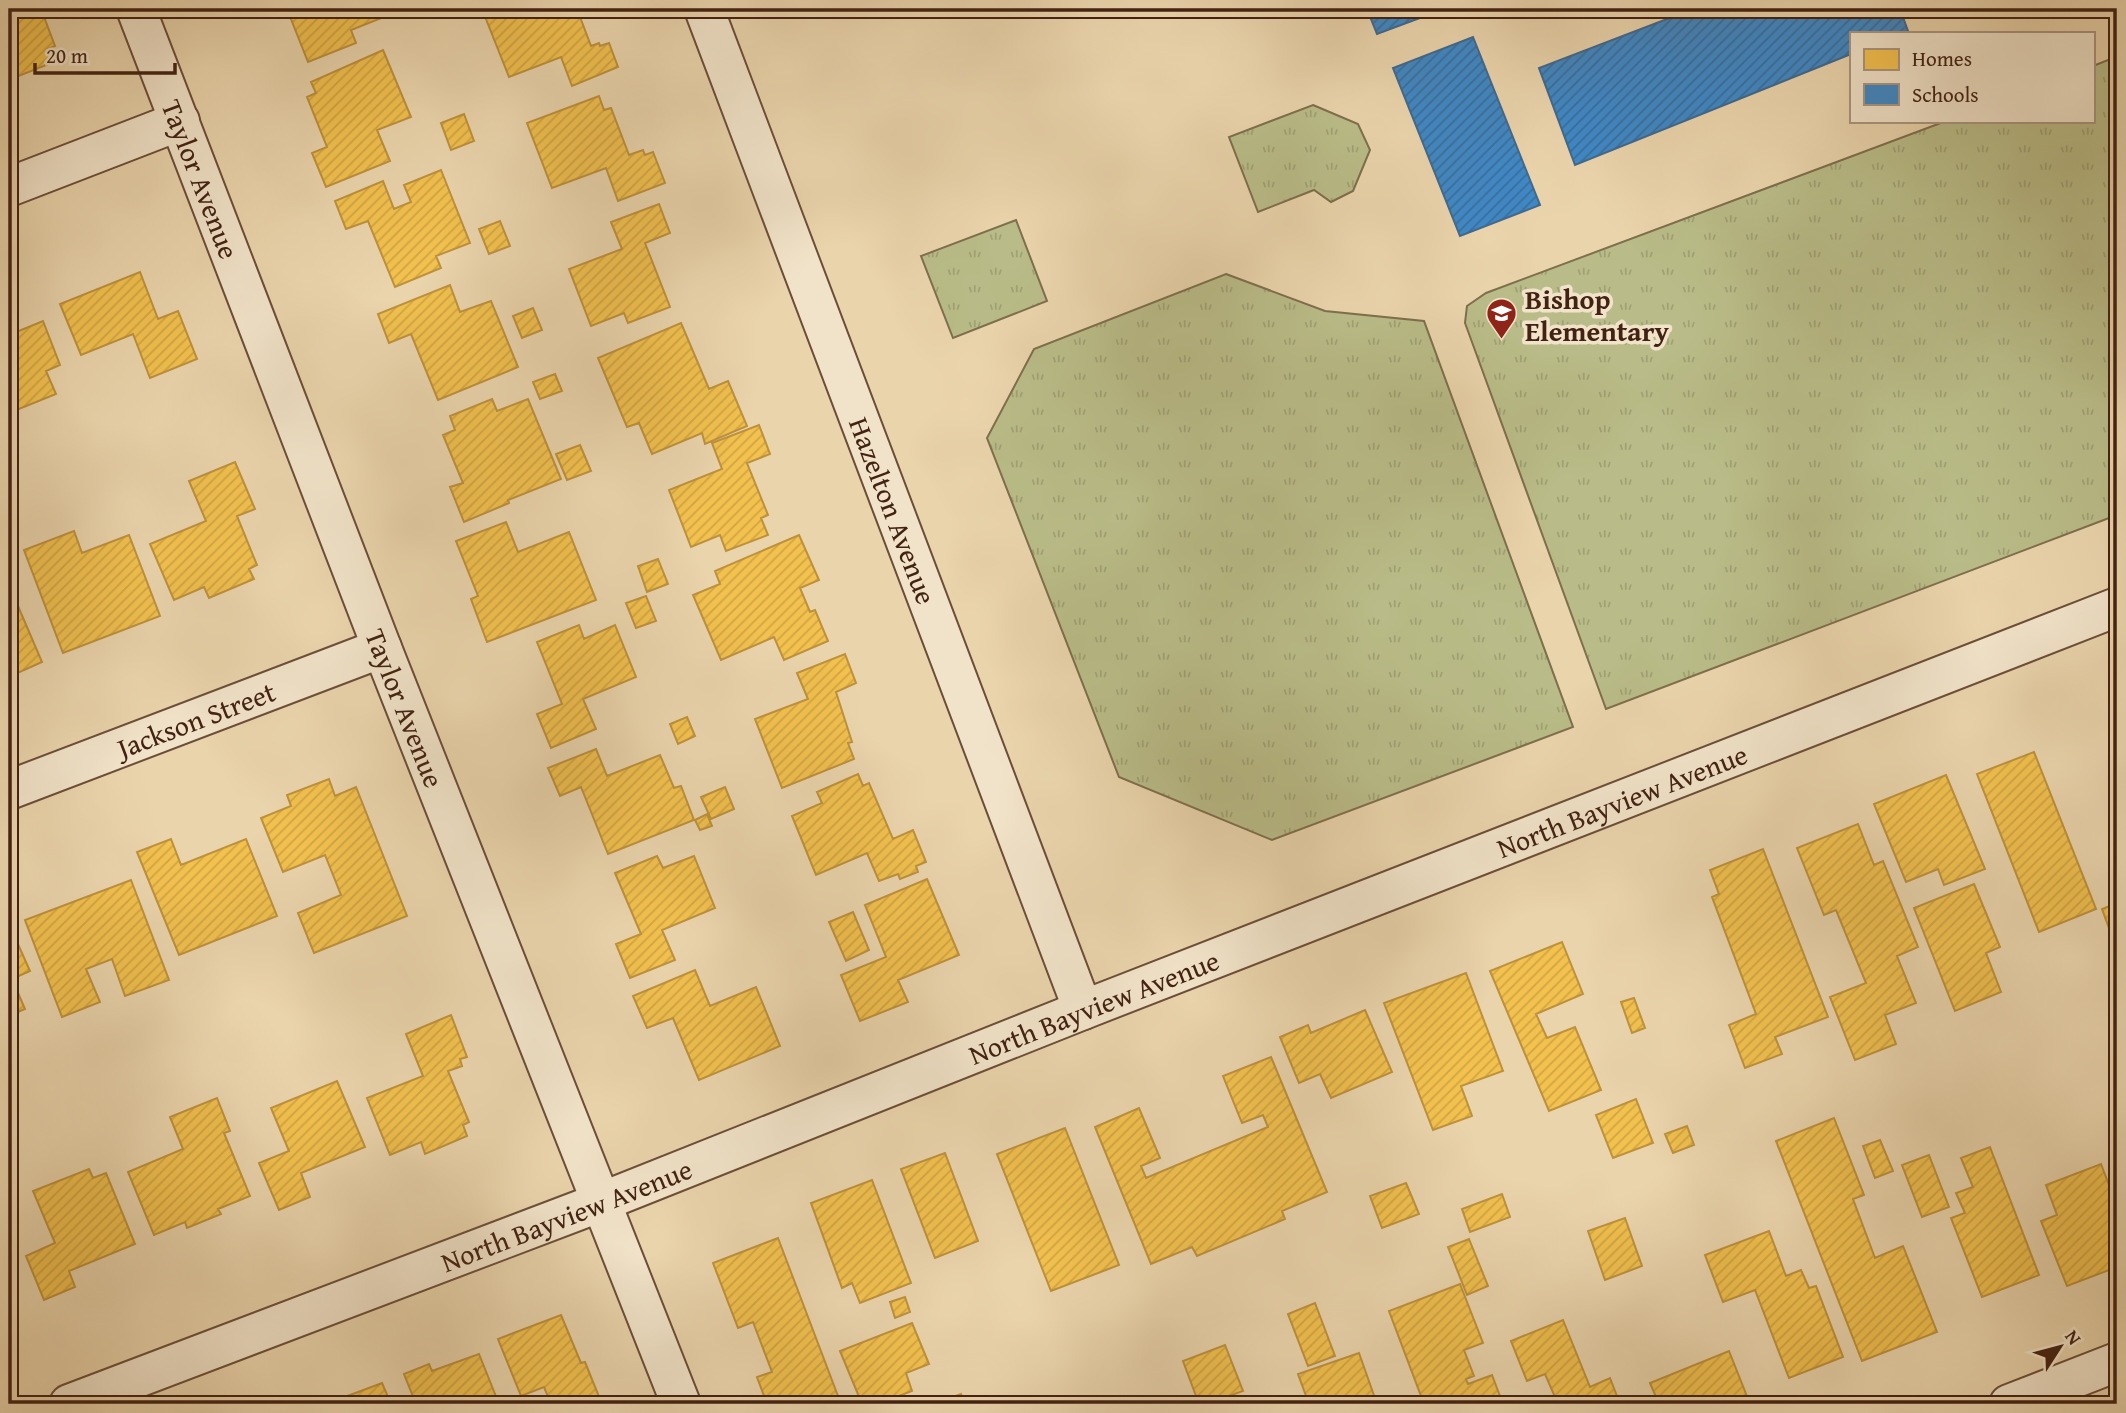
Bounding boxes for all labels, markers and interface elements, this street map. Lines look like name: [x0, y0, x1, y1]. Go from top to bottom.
scale bar: [35, 32, 175, 76]
legend: [1850, 32, 2094, 122]
text: 20 m: [46, 40, 88, 71]
text: Homes: [1912, 43, 1972, 74]
text: Schools: [1912, 79, 1979, 110]
street label: Taylor Avenue: [152, 93, 251, 264]
place label: Bishop Elementary: [1525, 278, 1670, 351]
school or university icon: Bishop Elementary: [1485, 297, 1519, 341]
street label: Hazelton Avenue: [840, 411, 948, 610]
street label: Taylor Avenue: [356, 622, 456, 793]
street label: Jackson Street: [108, 670, 281, 769]
street label: North Bayview Avenue: [1490, 733, 1753, 867]
street label: North Bayview Avenue: [962, 939, 1225, 1074]
street label: North Bayview Avenue: [435, 1147, 698, 1282]
north arrow: [2024, 1312, 2094, 1382]
text: N: [2059, 1324, 2089, 1351]

